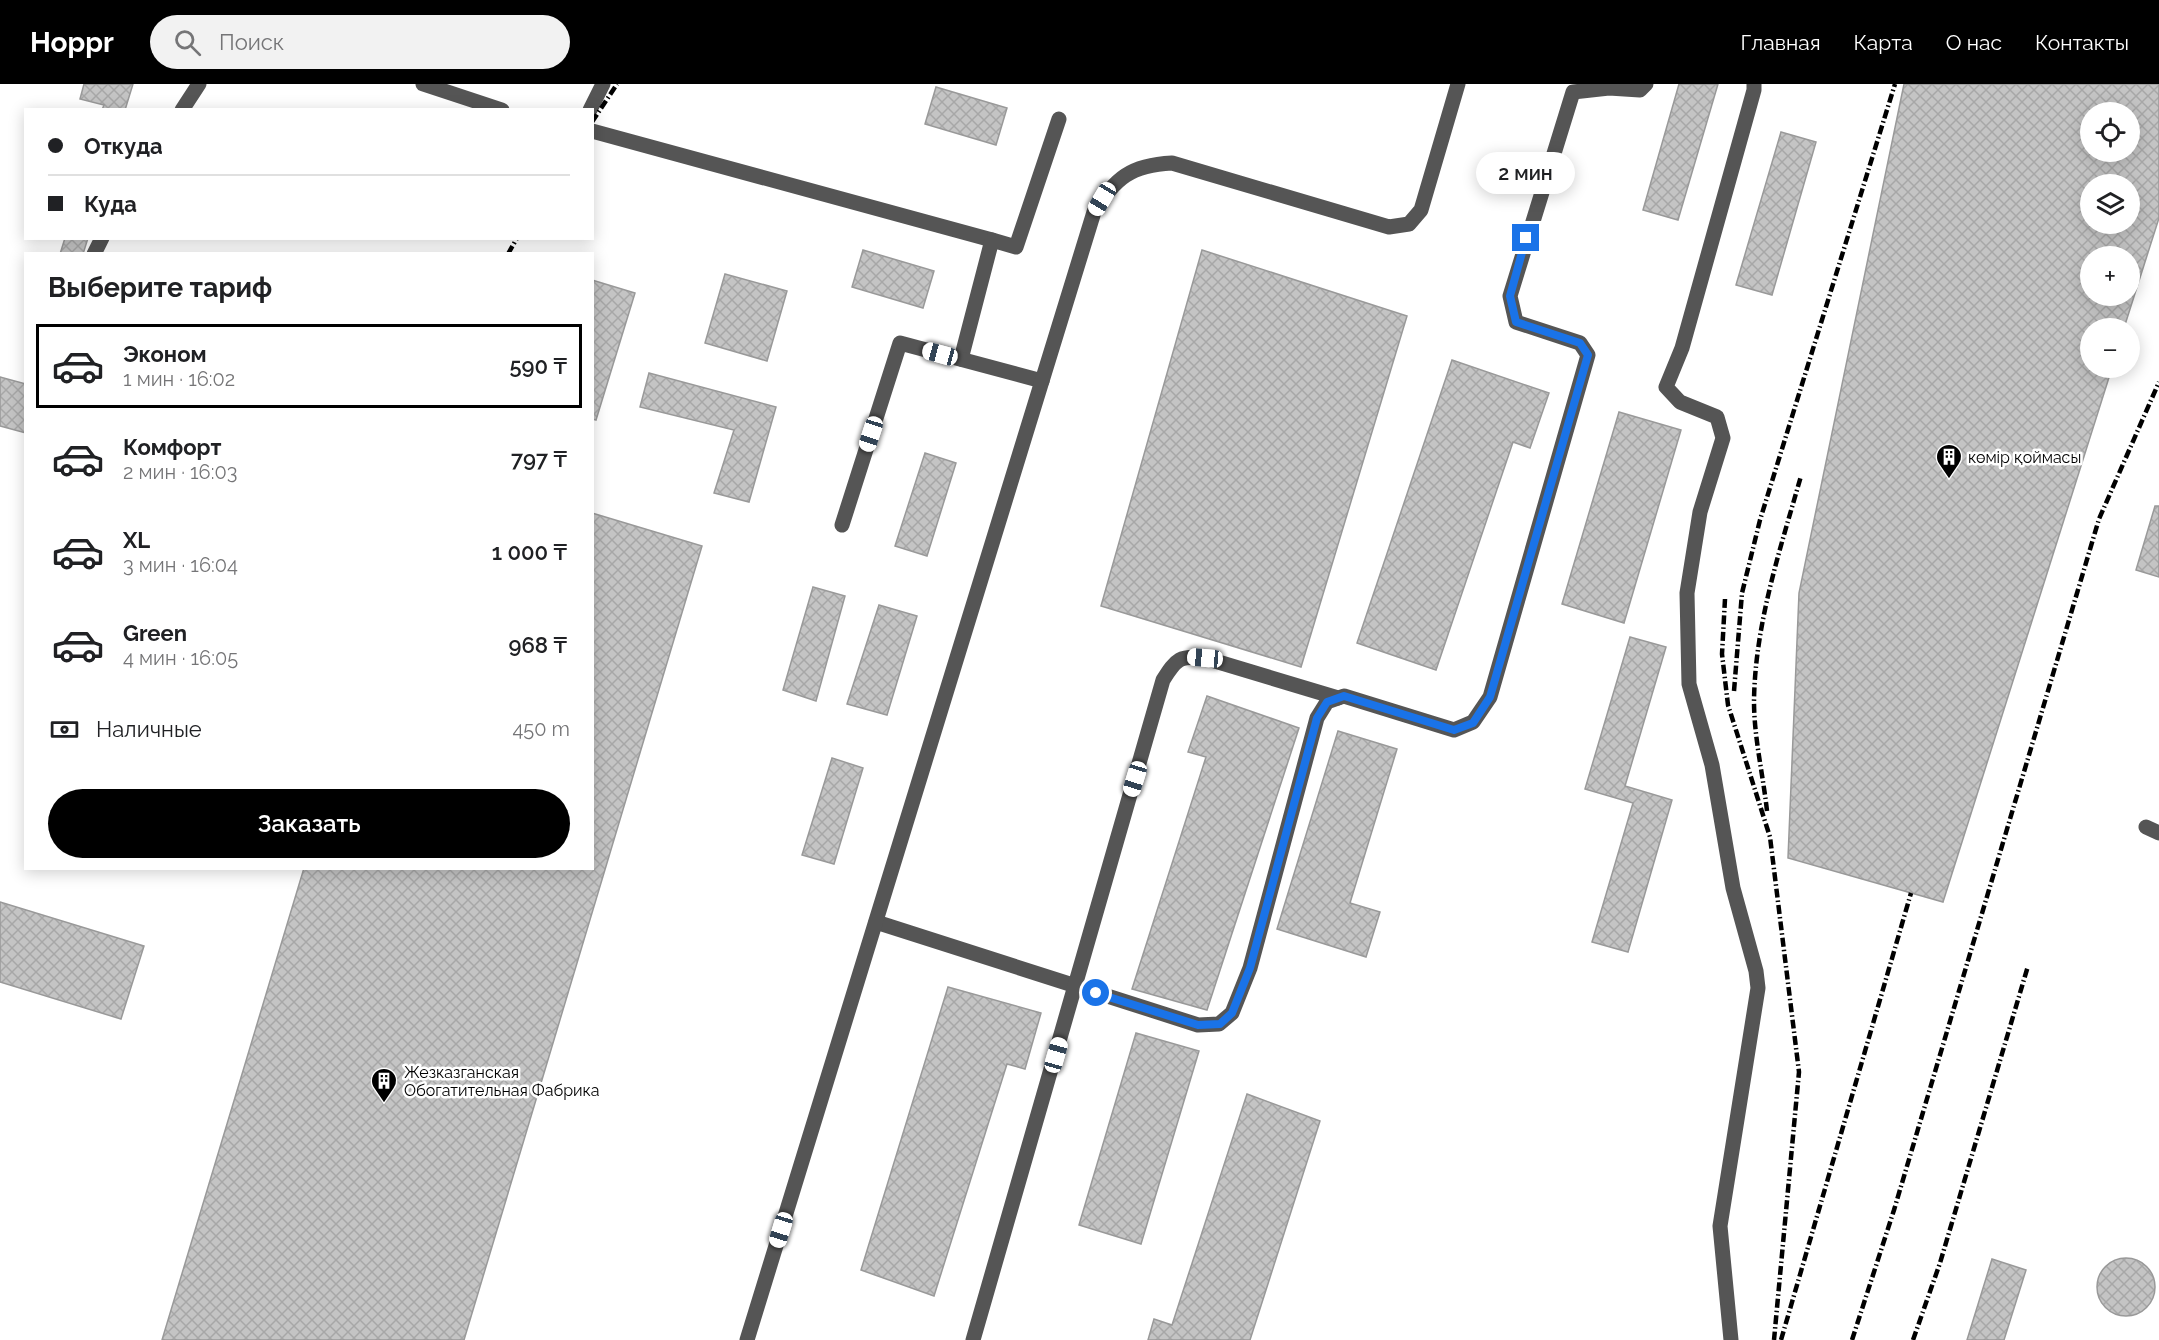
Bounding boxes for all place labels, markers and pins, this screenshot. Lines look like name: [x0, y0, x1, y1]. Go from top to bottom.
building icon: көмір қоймасы: [1934, 442, 1964, 480]
place label: көмір қоймасы: [1968, 448, 2081, 467]
place label: Жезказганская Обогатительная Фабрика: [404, 1063, 600, 1100]
building icon: Жезказганская Обогатительная Фабрика: [369, 1066, 399, 1104]

